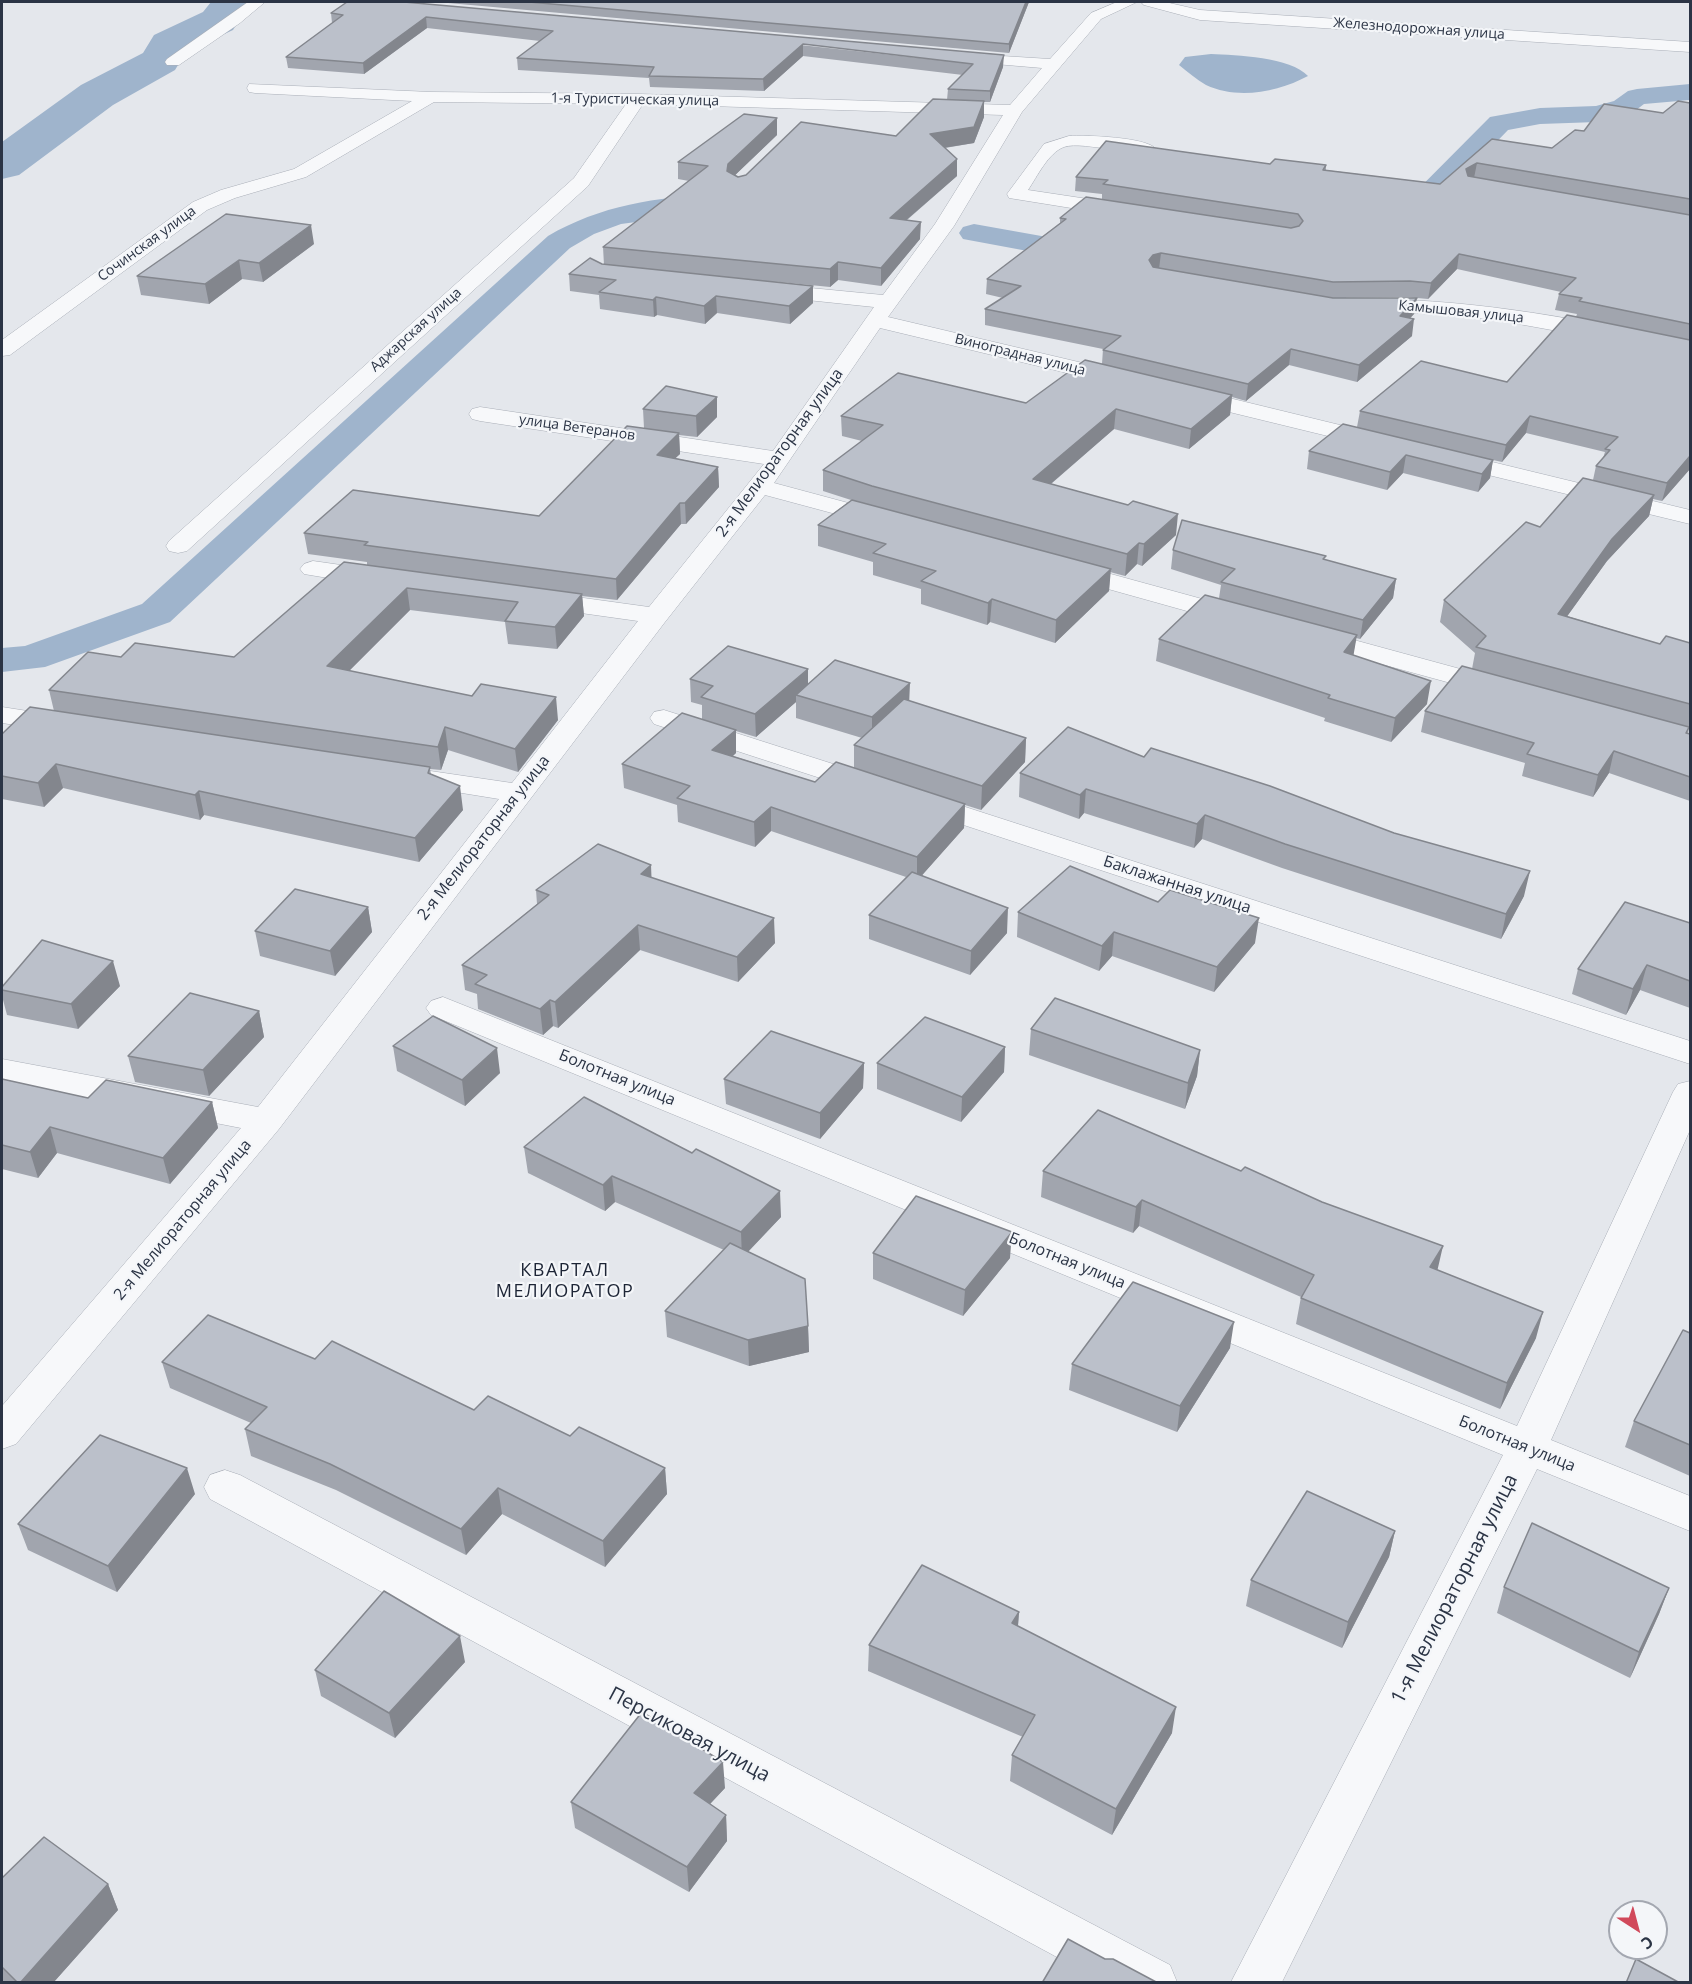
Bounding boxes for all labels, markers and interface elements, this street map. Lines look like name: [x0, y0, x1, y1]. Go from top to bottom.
street label: Железнодорожная улица: [1333, 15, 1505, 43]
street label: 1-я Туристическая улица: [551, 90, 719, 110]
street label: Сочинская улица: [95, 203, 199, 285]
street label: Аджарская улица: [367, 285, 465, 375]
street label: Камышовая улица: [1398, 297, 1524, 327]
street label: Виноградная улица: [953, 331, 1087, 379]
street label: 2-я Мелиораторная улица: [712, 365, 848, 541]
street label: улица Ветеранов: [518, 412, 636, 444]
street label: 2-я Мелиораторная улица: [414, 752, 554, 924]
street label: Баклажанная улица: [1101, 852, 1253, 918]
street label: Болотная улица: [556, 1046, 678, 1110]
street label: 2-я Мелиораторная улица: [110, 1136, 256, 1304]
street label: Болотная улица: [1006, 1229, 1128, 1293]
district label: КВАРТАЛ МЕЛИОРАТОР: [496, 1260, 634, 1302]
street label: Болотная улица: [1456, 1412, 1578, 1476]
street label: 1-я Мелиораторная улица: [1387, 1470, 1523, 1708]
street label: Персиковая улица: [604, 1682, 774, 1788]
north arrow: [1608, 1900, 1668, 1960]
text: С: [1637, 1931, 1658, 1955]

